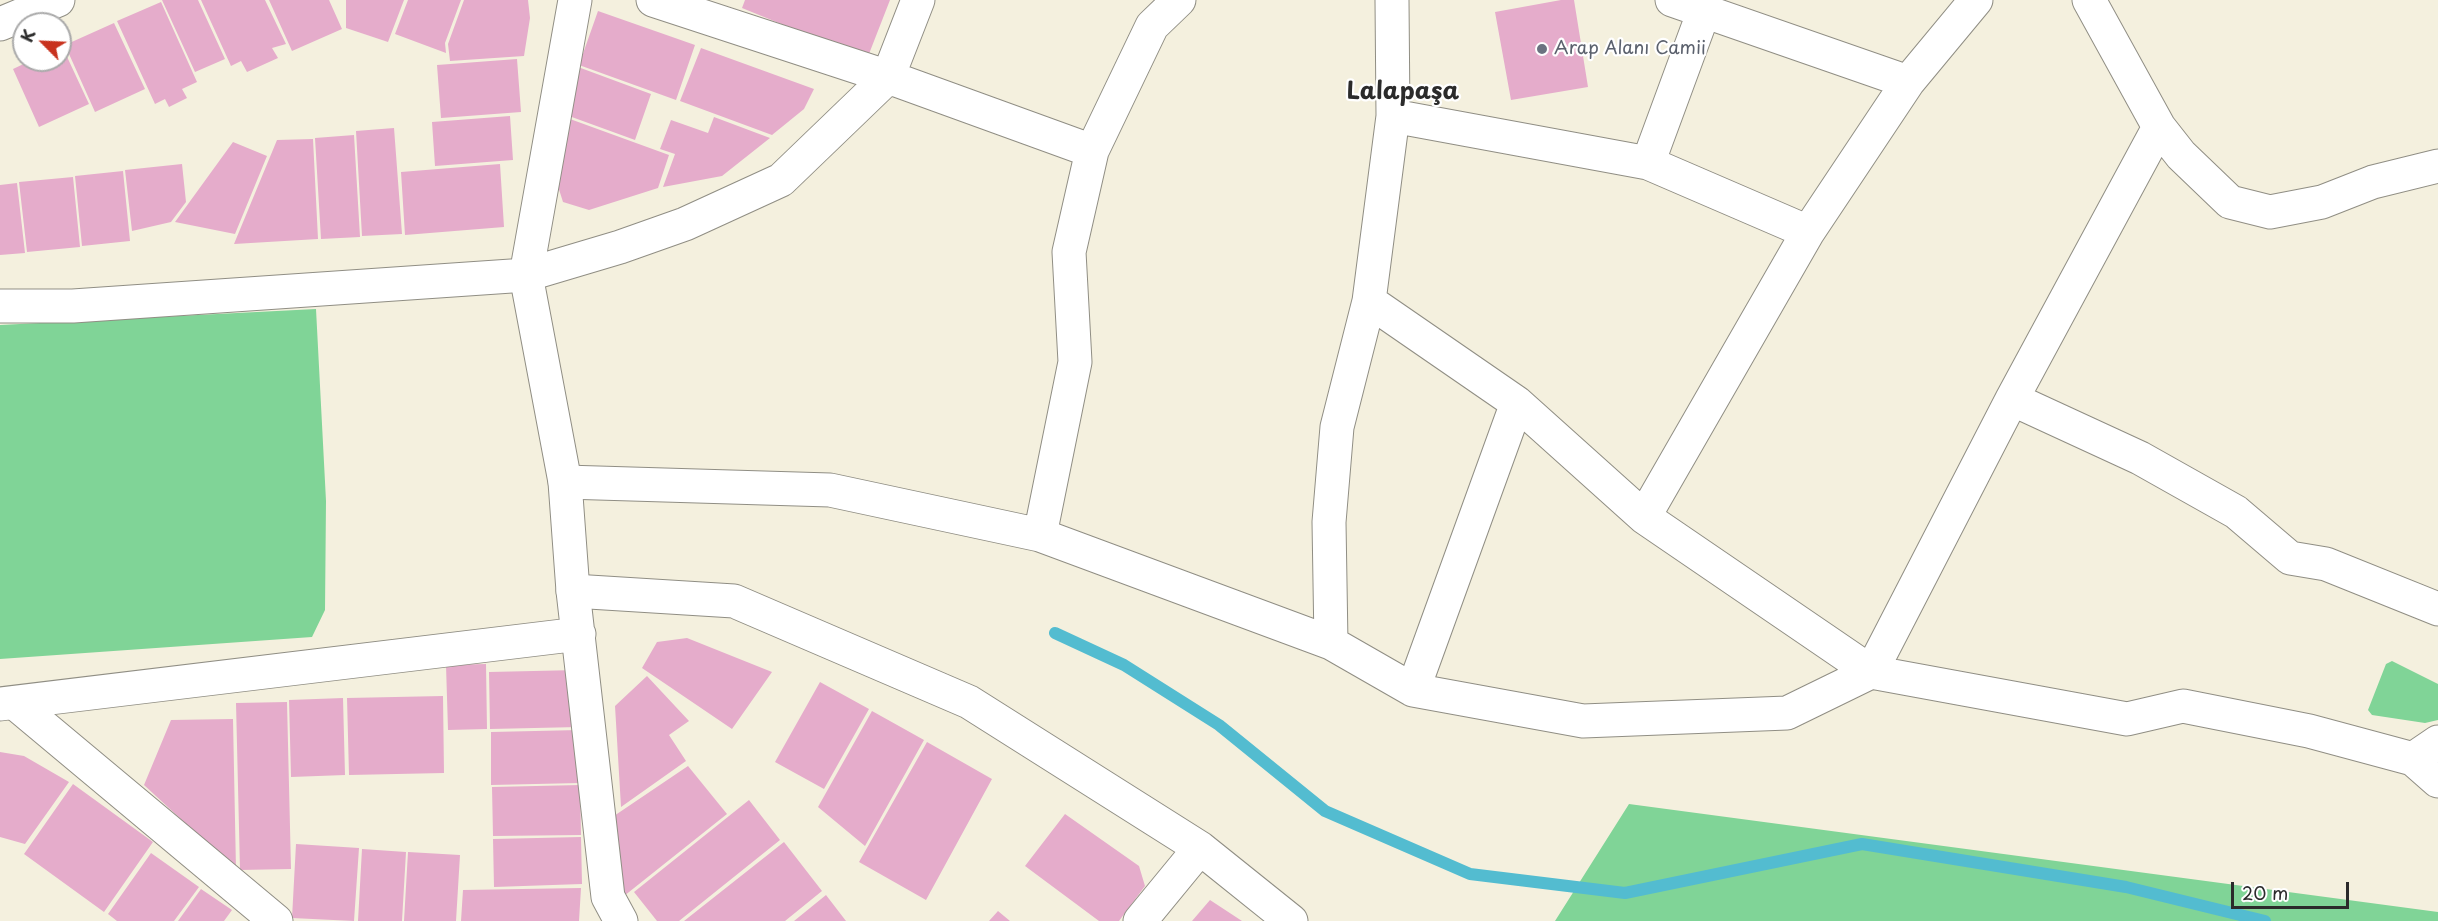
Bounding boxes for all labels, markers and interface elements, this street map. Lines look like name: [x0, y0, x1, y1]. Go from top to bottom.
north arrow: [12, 12, 72, 72]
text: K: [14, 25, 41, 46]
place label: Arap Alanı Camii: [1554, 38, 1706, 60]
marker: Arap Alanı Camii: [1535, 42, 1549, 56]
district label: Lalapaşa: [1347, 78, 1459, 106]
scale bar: [2234, 870, 2352, 908]
text: 20 m: [2242, 879, 2288, 906]

